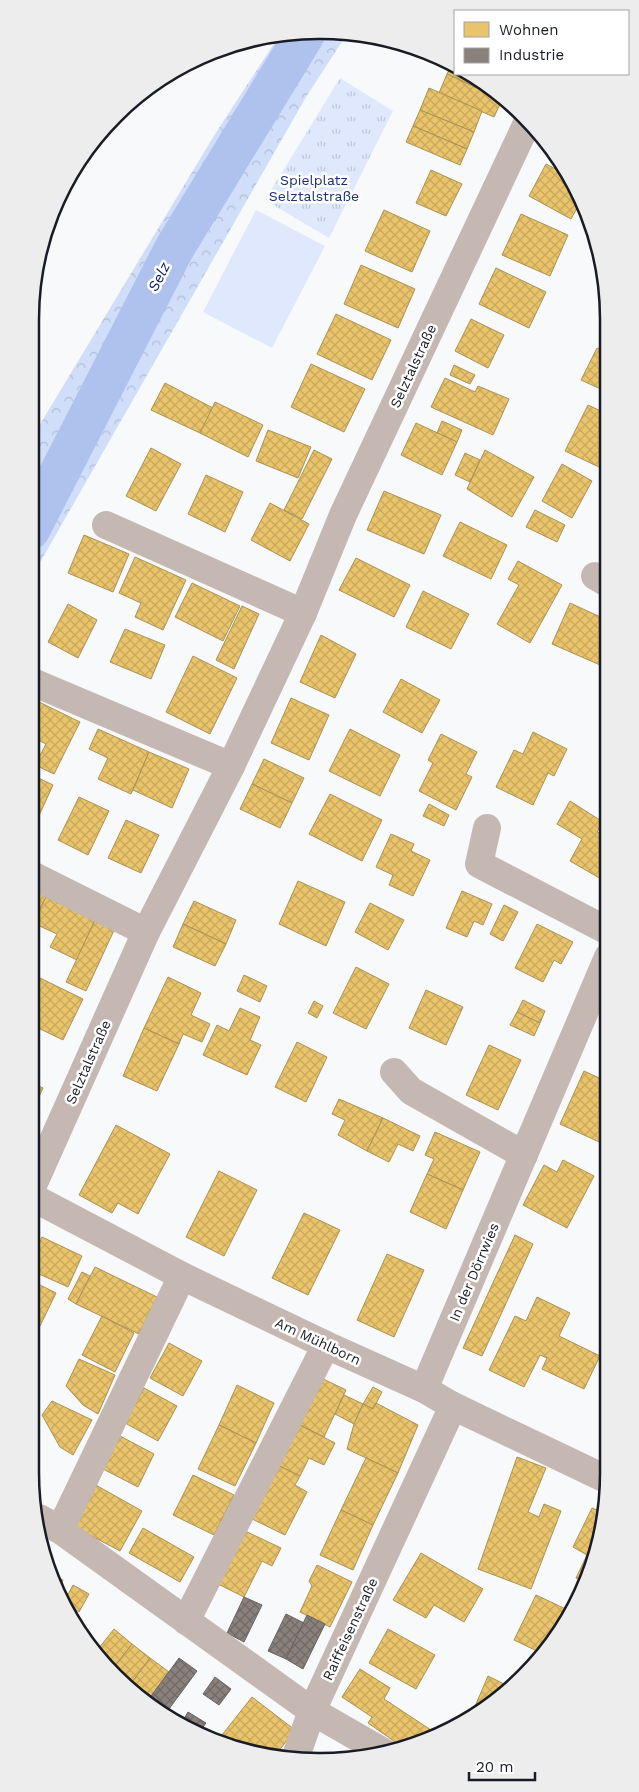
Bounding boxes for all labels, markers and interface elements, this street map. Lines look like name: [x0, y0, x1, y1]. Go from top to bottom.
legend: [454, 10, 629, 75]
text: Wohnen: [499, 21, 558, 39]
text: Industrie: [499, 46, 564, 64]
park label: Spielplatz Selztalstraße: [269, 172, 359, 204]
water label: Selz: [144, 259, 174, 295]
street label: Selztalstraße: [387, 322, 439, 410]
street label: Selztalstraße: [62, 1018, 114, 1106]
street label: In der Dörrwies: [446, 1220, 502, 1324]
street label: Am Mühlborn: [273, 1314, 363, 1368]
street label: Raiffeisenstraße: [319, 1575, 381, 1683]
scale bar: [469, 1750, 535, 1782]
text: 20 m: [476, 1758, 514, 1776]

